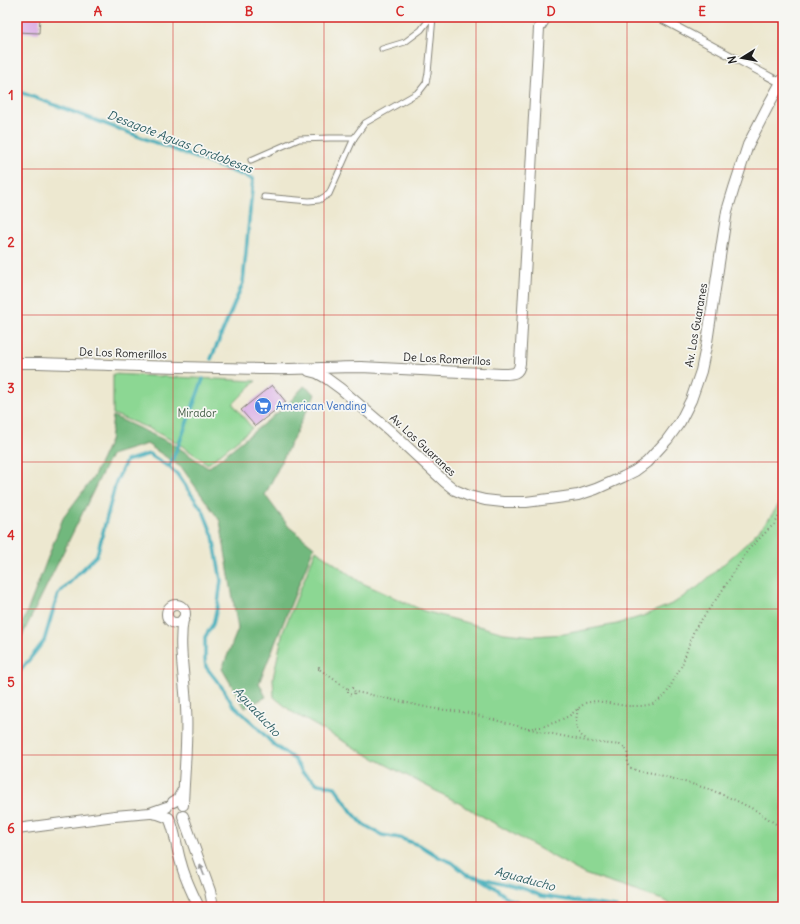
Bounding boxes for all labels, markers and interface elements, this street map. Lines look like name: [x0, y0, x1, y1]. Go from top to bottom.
text: A: [94, 3, 103, 20]
text: B: [245, 3, 254, 20]
text: C: [396, 3, 405, 20]
text: D: [546, 3, 556, 20]
text: E: [698, 3, 706, 20]
north arrow: [722, 38, 762, 78]
text: N: [725, 55, 740, 65]
text: 1: [8, 87, 14, 104]
water label: Desagote Aguas Cordobesas: [105, 107, 256, 177]
text: 2: [7, 234, 15, 251]
street label: Av. Los Guaranes: [682, 282, 710, 368]
street label: De Los Romerillos: [79, 344, 167, 362]
street label: De Los Romerillos: [403, 350, 491, 368]
text: 3: [7, 380, 15, 397]
supermarket icon: American Vending: [253, 396, 273, 416]
place label: American Vending: [276, 399, 367, 413]
park label: Mirador: [177, 406, 217, 420]
street label: Av. Los Guaranes: [387, 411, 459, 479]
text: 4: [7, 527, 15, 544]
text: 5: [7, 674, 15, 691]
water label: Aguaducho: [231, 684, 285, 740]
text: 6: [7, 820, 15, 837]
one-way arrow: [199, 863, 205, 875]
water label: Aguaducho: [493, 863, 558, 894]

